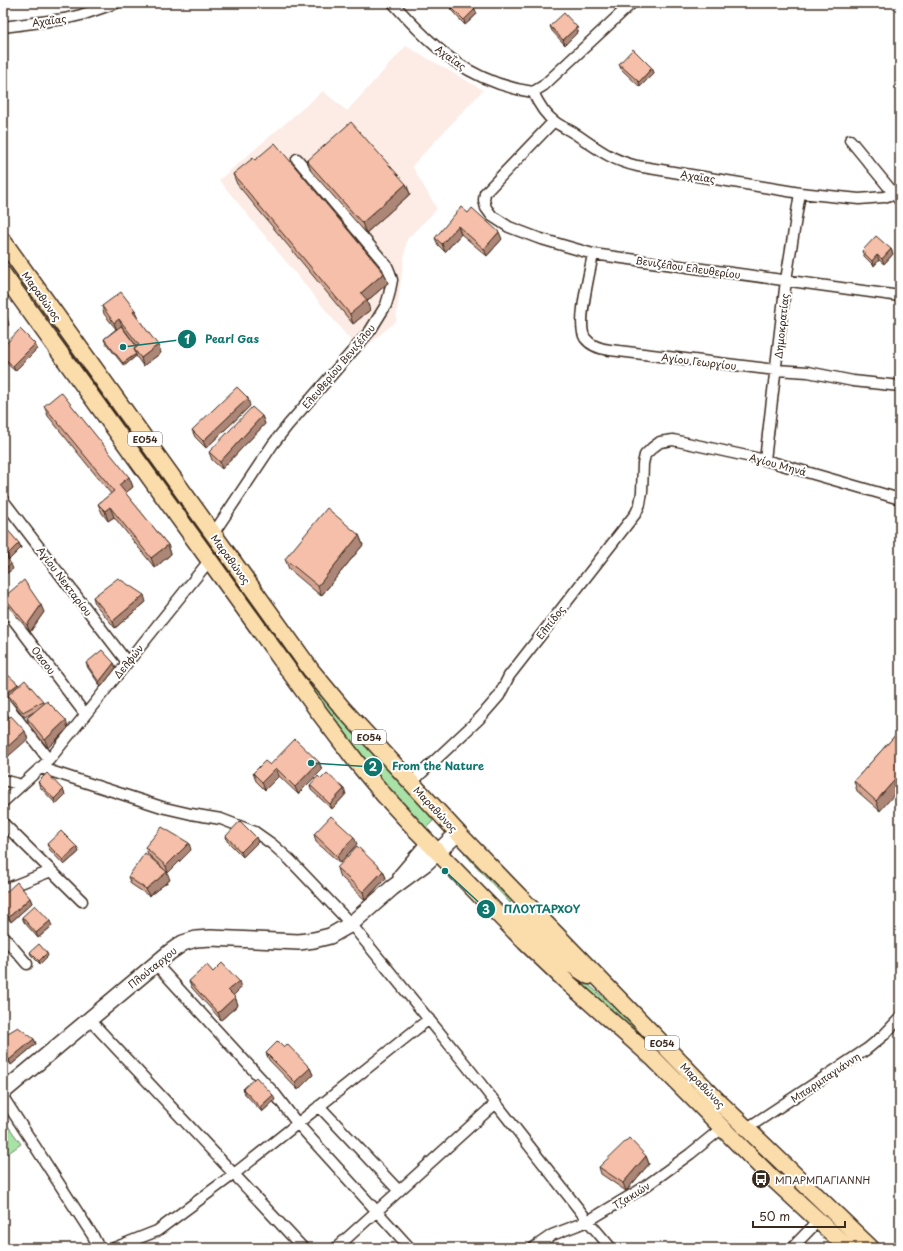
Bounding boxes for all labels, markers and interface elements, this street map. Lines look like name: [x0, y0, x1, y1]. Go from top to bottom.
street label: Αχαΐας: [31, 10, 67, 30]
street label: Αχαΐας: [433, 41, 469, 73]
street label: Αχαϊας: [680, 166, 716, 186]
street label: Βενιζέλου Ελευθερίου: [634, 252, 742, 282]
street label: Μαραθώνος: [19, 268, 65, 324]
street label: Δημοκρατίας: [770, 293, 792, 359]
street label: Ελευθερίου Βενιζέλου: [298, 320, 378, 412]
callout: Pearl Gas: [177, 328, 267, 351]
text: 1: [184, 330, 190, 348]
text: Pearl Gas: [205, 330, 259, 347]
street label: Αγίου Γεωργίου: [661, 349, 738, 373]
road number: ΕΟ54: [128, 432, 162, 446]
street label: Αγίου Μηνά: [748, 449, 809, 479]
street label: Μαραθώνος: [208, 531, 254, 587]
street label: Αγίου Νεκταρίου: [34, 543, 96, 619]
street label: Ελπίδος: [532, 602, 568, 642]
street label: Δελφών: [110, 641, 146, 681]
street label: Οασου: [28, 643, 60, 677]
road number: ΕΟ54: [352, 730, 386, 744]
callout: From the Nature: [363, 755, 492, 778]
text: 2: [369, 757, 378, 775]
text: From the Nature: [392, 757, 484, 774]
street label: Μαραθώνος: [411, 783, 461, 835]
callout: ΠΛΟΥΤΑΡΧΟΥ: [476, 898, 588, 921]
text: 3: [482, 900, 490, 918]
text: ΠΛΟΥΤΑΡΧΟΥ: [504, 900, 581, 917]
street label: Πλούταρχου: [124, 942, 180, 991]
road number: ΕΟ54: [645, 1036, 679, 1050]
street label: Μπαρμπαγιάννη: [787, 1048, 863, 1106]
street label: Μαραθώνος: [677, 1059, 729, 1111]
bus stop icon: ΜΠΑΡΜΠΑΓΙΑΝΝΗ: [750, 1168, 772, 1190]
place label: ΜΠΑΡΜΠΑΓΙΑΝΝΗ: [775, 1172, 870, 1187]
street label: Τζακιών: [609, 1178, 653, 1212]
scale bar: [753, 1203, 845, 1229]
text: 50 m: [759, 1207, 790, 1225]

